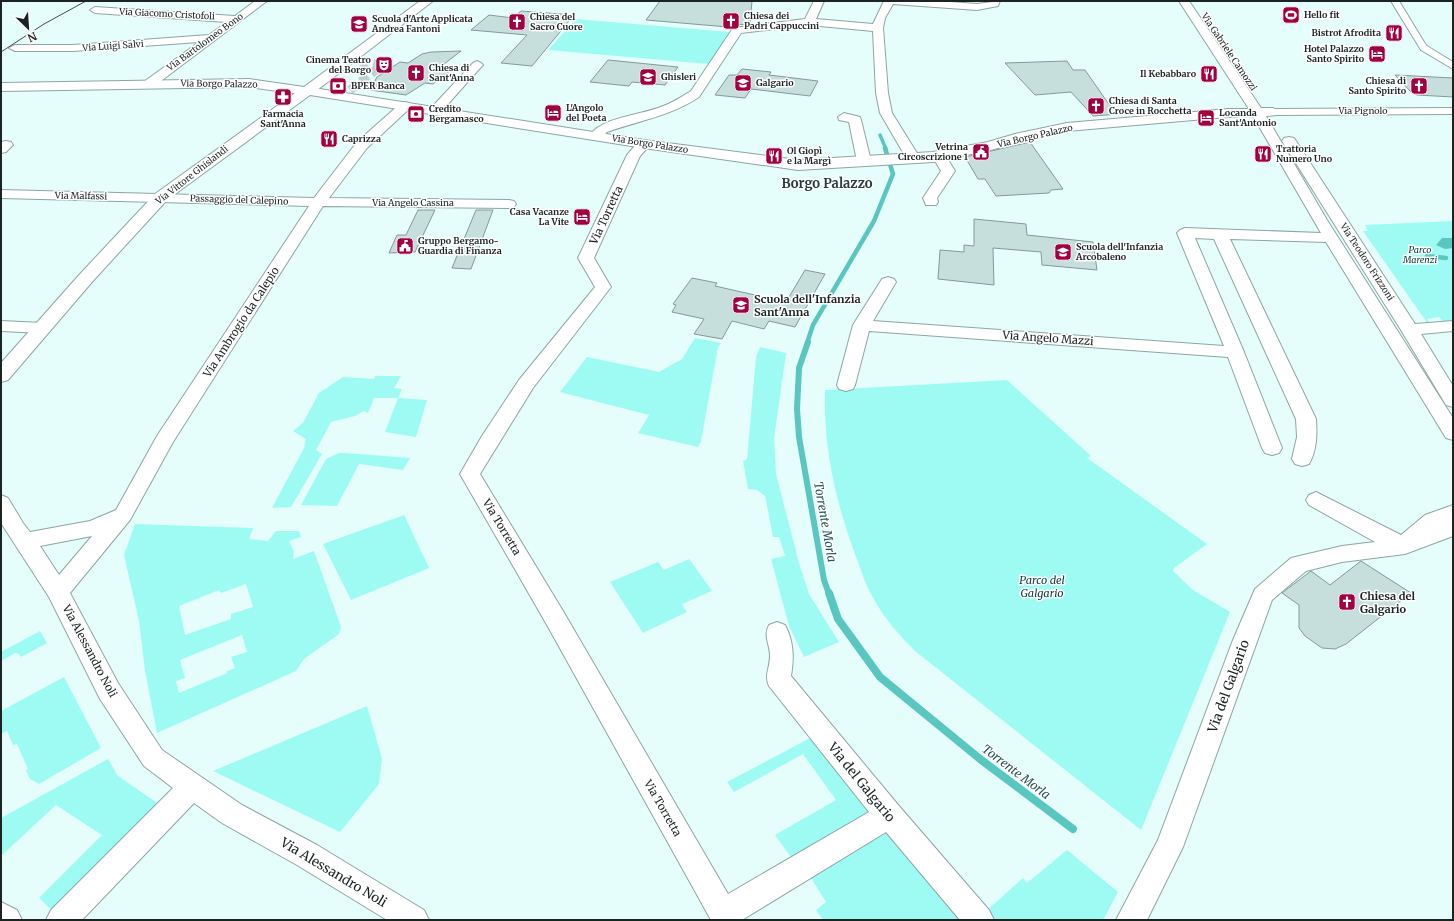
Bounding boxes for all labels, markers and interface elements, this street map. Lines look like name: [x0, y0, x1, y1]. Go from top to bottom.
street label: Via Giacomo Cristofoli: [118, 5, 215, 22]
sports icon: Hello fit: [1281, 5, 1301, 25]
north arrow: [8, 8, 48, 48]
place label: Hello fit: [1304, 9, 1340, 20]
street label: Via Bartolomeo Bono: [164, 10, 245, 73]
place label: Chiesa dei Padri Cappuccini: [744, 10, 819, 31]
street label: Via Gabriele Camozzi: [1199, 10, 1260, 93]
place label: Chiesa del Sacro Cuore: [530, 11, 583, 32]
church icon: Chiesa dei Padri Cappuccini: [721, 11, 741, 31]
church icon: Chiesa del Sacro Cuore: [507, 12, 527, 32]
place label: Scuola d'Arte Applicata Andrea Fantoni: [371, 13, 473, 34]
school or university icon: Scuola d'Arte Applicata Andrea Fantoni: [349, 14, 369, 34]
restaurant icon: Bistrot Afrodita: [1384, 23, 1404, 43]
place label: Bistrot Afrodita: [1311, 27, 1381, 38]
text: N: [25, 29, 39, 45]
street label: Via Luigi Salvi: [81, 38, 144, 53]
place label: Hotel Palazzo Santo Spirito: [1304, 43, 1365, 64]
hotel icon: Hotel Palazzo Santo Spirito: [1367, 44, 1387, 64]
place label: Cinema Teatro del Borgo: [306, 54, 372, 75]
theatre icon: Cinema Teatro del Borgo: [374, 55, 394, 75]
place label: Chiesa di Sant'Anna: [429, 62, 474, 83]
church icon: Chiesa di Sant'Anna: [406, 63, 426, 83]
restaurant icon: Il Kebabbaro: [1199, 64, 1219, 84]
school or university icon: Ghisleri: [638, 67, 658, 87]
place label: Il Kebabbaro: [1140, 68, 1197, 79]
place label: Ghisleri: [661, 71, 696, 82]
school or university icon: Galgario: [733, 73, 753, 93]
place label: Chiesa di Santo Spirito: [1348, 75, 1407, 96]
bank icon: BPER Banca: [328, 76, 348, 96]
church icon: Chiesa di Santo Spirito: [1409, 76, 1429, 96]
street label: Via Borgo Palazzo: [179, 77, 258, 90]
place label: Galgario: [756, 77, 794, 88]
place label: BPER Banca: [351, 80, 405, 91]
pharmacy icon: Farmacia Sant'Anna: [273, 87, 293, 107]
place label: Chiesa di Santa Croce in Rocchetta: [1109, 95, 1192, 116]
church icon: Chiesa di Santa Croce in Rocchetta: [1086, 96, 1106, 116]
place label: L'Angolo del Poeta: [566, 102, 606, 123]
place label: Credito Bergamasco: [429, 103, 484, 124]
hotel icon: L'Angolo del Poeta: [543, 103, 563, 123]
bank icon: Credito Bergamasco: [406, 104, 426, 124]
street label: Via Pignolo: [1337, 105, 1388, 116]
place label: Locanda Sant'Antonio: [1219, 107, 1277, 128]
place label: Farmacia Sant'Anna: [260, 108, 306, 129]
hotel icon: Locanda Sant'Antonio: [1196, 108, 1216, 128]
street label: Via Borgo Palazzo: [995, 121, 1074, 150]
restaurant icon: Caprizza: [319, 129, 339, 149]
street label: Via Borgo Palazzo: [610, 132, 689, 155]
place label: Caprizza: [342, 133, 381, 144]
place label: Vetrina Circoscrizione 1: [898, 141, 968, 162]
public building icon: Vetrina Circoscrizione 1: [971, 142, 991, 162]
street label: Via Vittore Ghislandi: [152, 143, 230, 207]
place label: Trattoria Numero Uno: [1276, 143, 1333, 164]
restaurant icon: Trattoria Numero Uno: [1253, 144, 1273, 164]
place label: Ol Giopì e la Margì: [787, 145, 831, 166]
restaurant icon: Ol Giopì e la Margì: [764, 146, 784, 166]
district label: Borgo Palazzo: [781, 175, 873, 192]
street label: Via Torretta: [586, 183, 626, 247]
street label: Via Malfassi: [54, 190, 107, 201]
street label: Passaggio del Calepino: [190, 192, 288, 207]
street label: Via Angelo Cassina: [371, 197, 454, 208]
place label: Casa Vacanze La Vite: [510, 206, 569, 227]
hotel icon: Casa Vacanze La Vite: [572, 207, 592, 227]
street label: Via Teodoro Frizzoni: [1338, 220, 1397, 303]
place label: Gruppo Bergamo- Guardia di Finanza: [418, 235, 502, 256]
public building icon: Gruppo Bergamo- Guardia di Finanza: [395, 236, 415, 256]
place label: Scuola dell'Infanzia Arcobaleno: [1075, 241, 1163, 262]
school or university icon: Scuola dell'Infanzia Arcobaleno: [1053, 242, 1073, 262]
park label: Parco Marenzi: [1402, 244, 1437, 265]
street label: Via Ambrogio da Calepio: [199, 264, 282, 381]
place label: Scuola dell'Infanzia Sant'Anna: [754, 292, 861, 319]
school or university icon: Scuola dell'Infanzia Sant'Anna: [731, 295, 751, 315]
street label: Via Angelo Mazzi: [1001, 328, 1094, 348]
water label: Torrente Morla: [811, 480, 840, 564]
street label: Via Torretta: [479, 496, 524, 558]
park label: Parco del Galgario: [1019, 573, 1065, 600]
place label: Chiesa del Galgario: [1360, 589, 1416, 616]
church icon: Chiesa del Galgario: [1337, 592, 1357, 612]
street label: Via Alessandro Noli: [59, 602, 120, 700]
street label: Via del Galgario: [1203, 637, 1253, 736]
street label: Via del Galgario: [824, 738, 899, 826]
water label: Torrente Morla: [979, 741, 1053, 802]
street label: Via Torretta: [641, 776, 685, 839]
street label: Via Alessandro Noli: [277, 833, 390, 911]

